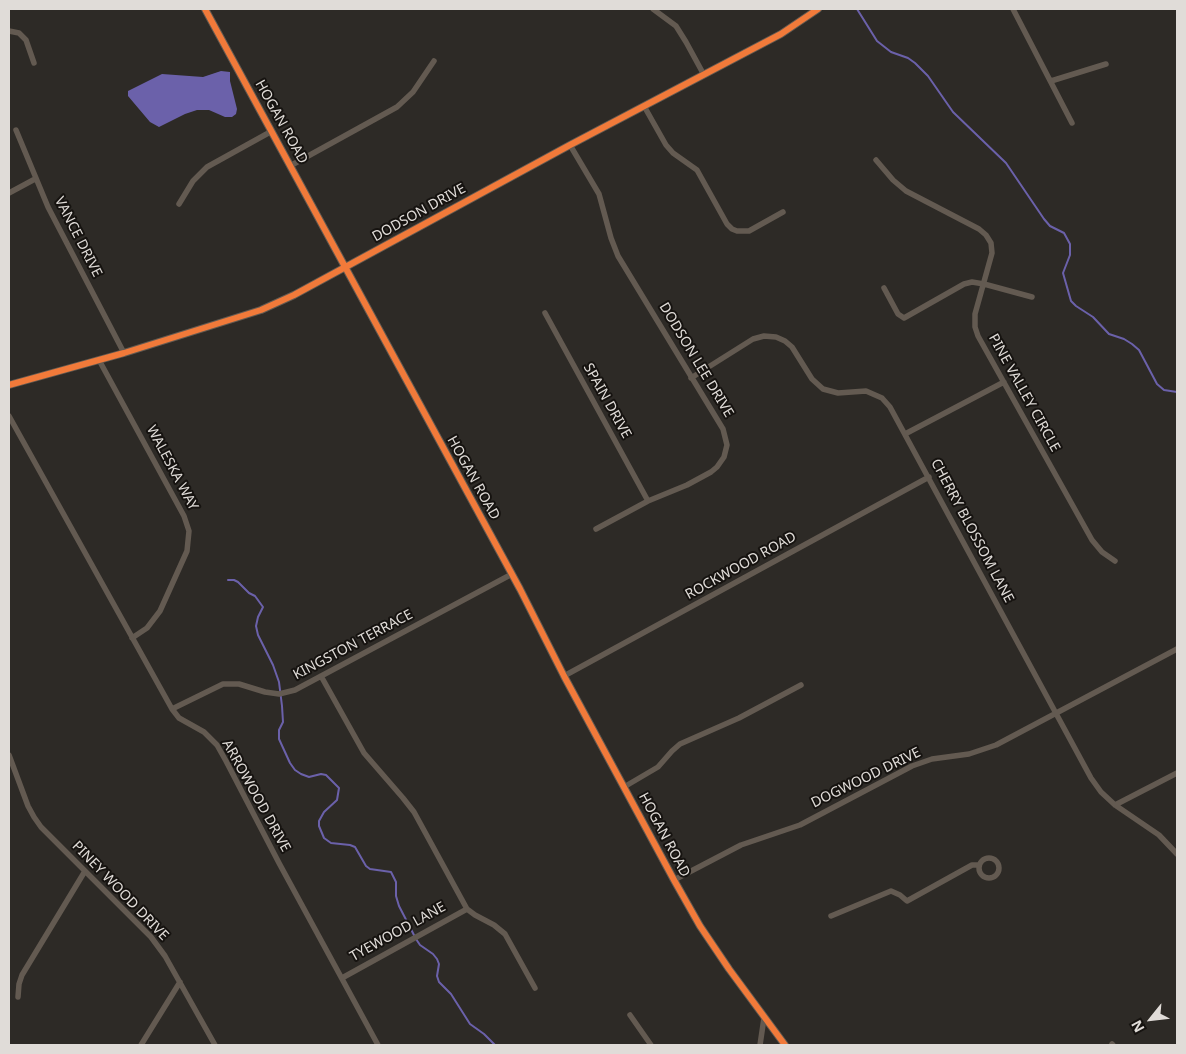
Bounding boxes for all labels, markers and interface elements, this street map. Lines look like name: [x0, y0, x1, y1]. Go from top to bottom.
street label: HOGAN ROAD: [251, 77, 311, 167]
street label: DODSON DRIVE: [369, 180, 469, 246]
street label: VANCE DRIVE: [51, 194, 105, 280]
street label: DODSON LEE DRIVE: [655, 300, 737, 420]
street label: PINE VALLEY CIRCLE: [985, 331, 1063, 455]
street label: SPAIN DRIVE: [579, 361, 635, 441]
street label: WALESKA WAY: [143, 423, 201, 513]
street label: HOGAN ROAD: [443, 433, 503, 523]
street label: CHERRY BLOSSOM LANE: [927, 456, 1017, 606]
street label: ROCKWOOD ROAD: [683, 529, 799, 603]
street label: KINGSTON TERRACE: [290, 606, 416, 684]
street label: ARROWOOD DRIVE: [218, 737, 294, 855]
street label: DOGWOOD DRIVE: [808, 744, 924, 812]
street label: HOGAN ROAD: [635, 790, 693, 880]
street label: PINEY WOOD DRIVE: [68, 838, 172, 944]
street label: TYEWOOD LANE: [347, 899, 449, 965]
north arrow: [1126, 994, 1176, 1044]
text: N: [1126, 1017, 1149, 1036]

